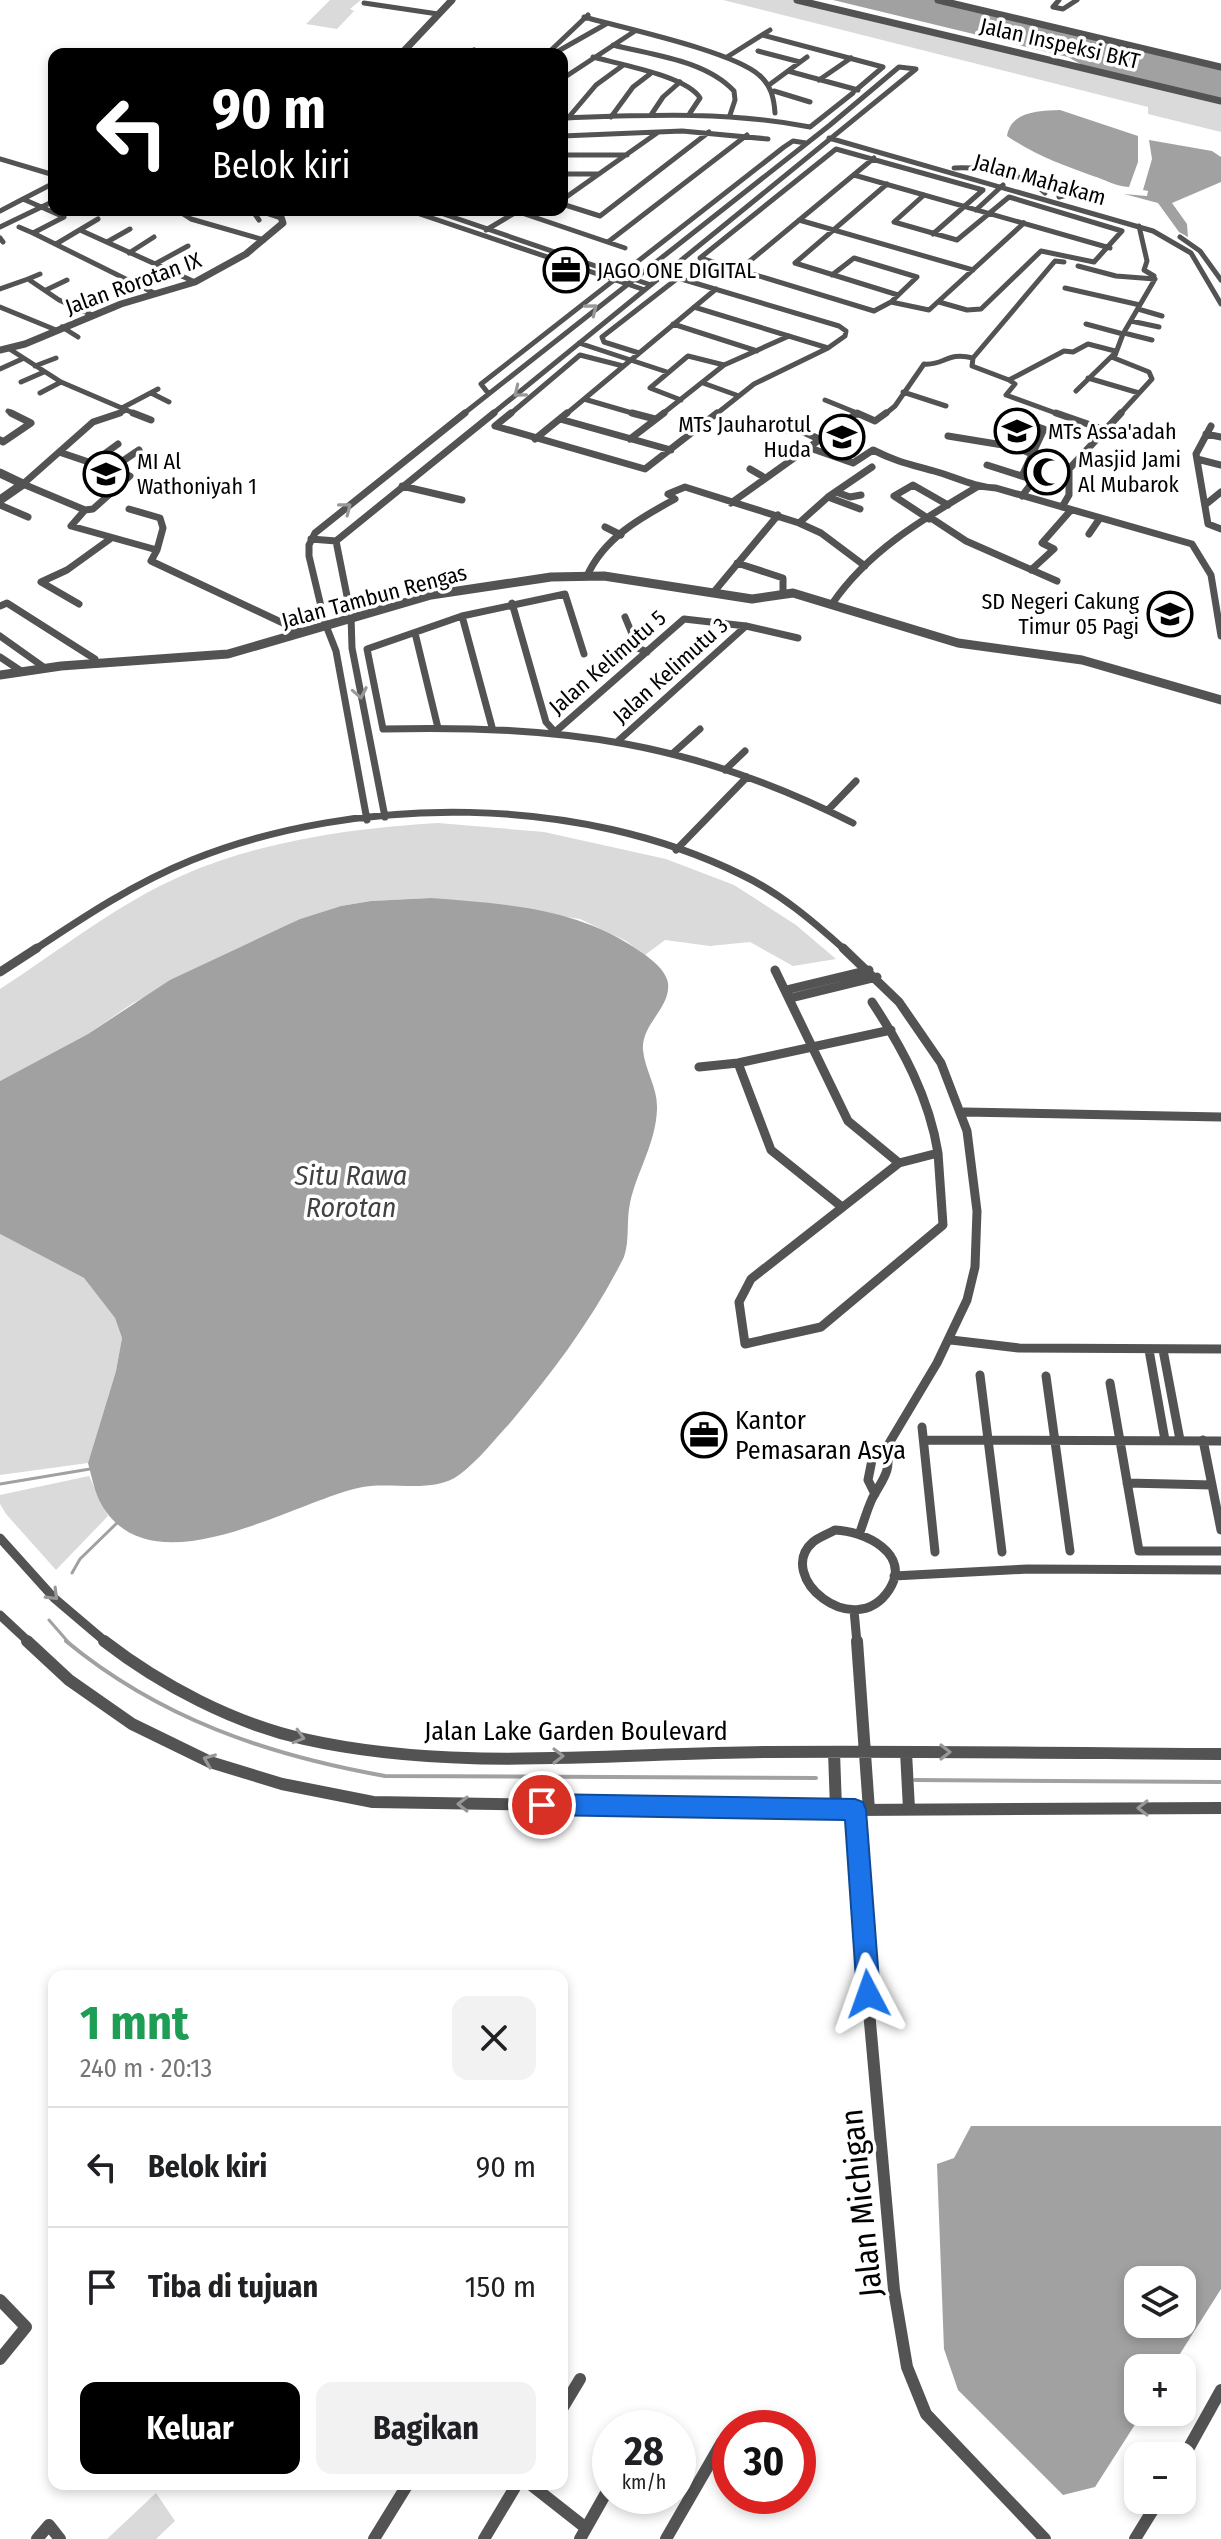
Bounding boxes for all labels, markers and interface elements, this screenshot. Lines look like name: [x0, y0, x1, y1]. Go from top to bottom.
street label: Jalan Inspeksi BKT: [977, 12, 1143, 75]
text: 90 m: [212, 76, 326, 143]
icon: left: [80, 80, 184, 184]
text: Belok kiri: [212, 144, 350, 188]
street label: Jalan Mahakam: [971, 148, 1109, 211]
street label: Jalan Rorotan IX: [61, 246, 205, 321]
office icon: JAGO ONE DIGITAL: [542, 246, 590, 294]
place label: JAGO ONE DIGITAL: [597, 257, 756, 284]
one-way arrow: [583, 304, 597, 319]
one-way arrow: [513, 382, 528, 396]
school or university icon: MTs Assa'adah: [993, 407, 1041, 455]
place label: MTs Jauharotul Huda: [678, 411, 811, 463]
school or university icon: MTs Jauharotul Huda: [818, 413, 866, 461]
place label: MTs Assa'adah: [1048, 418, 1177, 445]
place label: Masjid Jami Al Mubarok: [1078, 446, 1181, 498]
place label: MI Al Wathoniyah 1: [137, 448, 257, 500]
mosque icon: Masjid Jami Al Mubarok: [1023, 448, 1071, 496]
school or university icon: MI Al Wathoniyah 1: [82, 450, 130, 498]
one-way arrow: [337, 503, 351, 518]
street label: Jalan Tambun Rengas: [279, 559, 470, 634]
place label: SD Negeri Cakung Timur 05 Pagi: [981, 588, 1140, 640]
school or university icon: SD Negeri Cakung Timur 05 Pagi: [1146, 590, 1194, 638]
street label: Jalan Kelimutu 5: [543, 604, 671, 720]
street label: Jalan Kelimutu 3: [607, 612, 733, 729]
one-way arrow: [351, 686, 368, 700]
water label: Situ Rawa Rorotan: [294, 1159, 407, 1224]
place label: Kantor Pemasaran Asya: [735, 1405, 906, 1466]
office icon: Kantor Pemasaran Asya: [680, 1411, 728, 1459]
one-way arrow: [44, 1586, 59, 1600]
street label: Jalan Lake Garden Boulevard: [424, 1716, 728, 1747]
one-way arrow: [292, 1728, 306, 1744]
one-way arrow: [939, 1743, 952, 1761]
one-way arrow: [552, 1747, 565, 1765]
one-way arrow: [203, 1754, 217, 1770]
pin: [508, 1771, 576, 1839]
icon: arrive: [520, 1783, 564, 1827]
one-way arrow: [456, 1795, 469, 1813]
one-way arrow: [1136, 1799, 1149, 1817]
position arrow: [826, 1952, 910, 2036]
text: 1 mnt: [80, 1994, 189, 2052]
button: close: [452, 1996, 536, 2080]
text: 240 m · 20:13: [80, 2053, 212, 2084]
street label: Jalan Michigan: [832, 2107, 890, 2299]
icon: left: [80, 2145, 124, 2189]
text: Belok kiri: [148, 2149, 267, 2185]
text: 90 m: [476, 2149, 536, 2185]
icon: arrive: [80, 2265, 124, 2309]
map controls: [1124, 2266, 1196, 2514]
button: layers: [1124, 2266, 1196, 2338]
text: Tiba di tujuan: [148, 2269, 318, 2305]
text: 150 m: [465, 2269, 536, 2305]
button: +: [1124, 2354, 1196, 2426]
button: Keluar: [80, 2382, 300, 2474]
button: Bagikan: [316, 2382, 536, 2474]
speed limit sign: 30: [712, 2410, 816, 2514]
text: 28: [624, 2428, 664, 2476]
button: −: [1124, 2442, 1196, 2514]
text: km/h: [622, 2470, 666, 2494]

